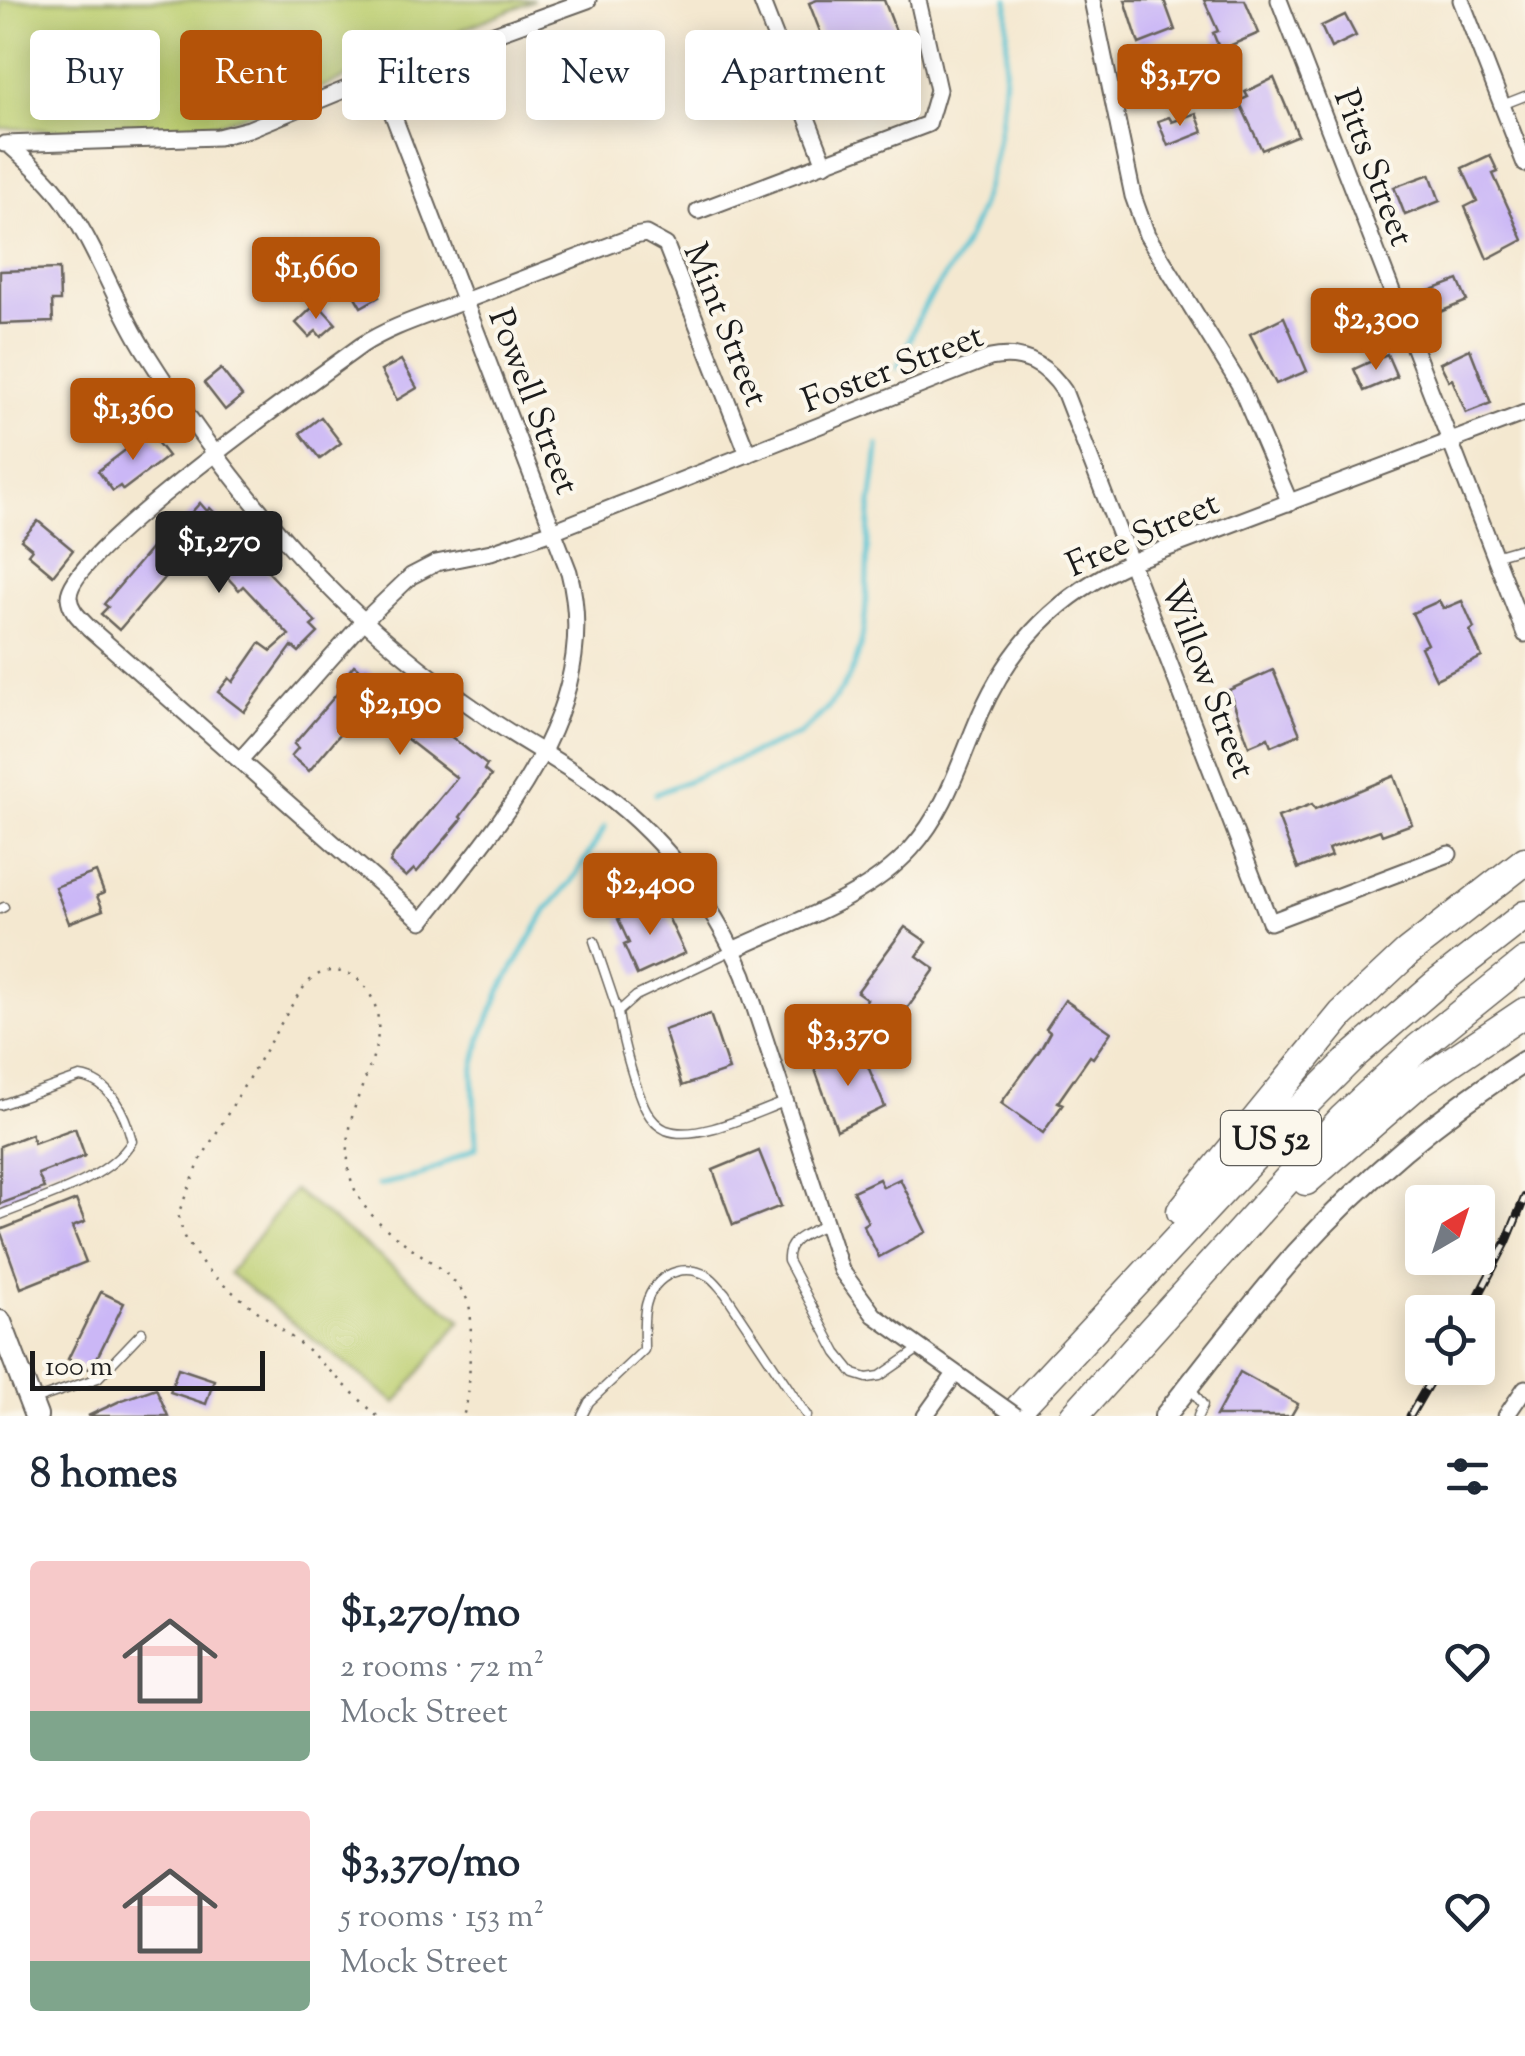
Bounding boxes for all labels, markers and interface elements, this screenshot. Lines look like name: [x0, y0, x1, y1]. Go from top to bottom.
chip: Buy: [30, 30, 160, 120]
chip: Rent: [180, 30, 322, 120]
chip: Filters: [342, 30, 506, 120]
chip: New: [526, 30, 665, 120]
chip: Apartment: [685, 30, 921, 120]
pin: $3,170: [1099, 44, 1261, 129]
text: $3,170: [1139, 53, 1221, 99]
street label: Pitts Street: [1318, 82, 1425, 254]
street label: Mint Street: [668, 236, 780, 415]
pin: $1,660: [235, 237, 397, 322]
text: $1,660: [274, 246, 358, 292]
pin: $2,300: [1295, 288, 1457, 373]
text: $2,300: [1333, 297, 1419, 343]
street label: Powell Street: [473, 302, 590, 502]
street label: Foster Street: [795, 312, 992, 428]
pin: $1,360: [52, 378, 214, 463]
text: $1,360: [92, 387, 174, 433]
street label: Free Street: [1059, 480, 1228, 593]
pin: $1,270: [138, 511, 300, 596]
text: $1,270: [177, 520, 261, 566]
street label: Willow Street: [1145, 574, 1267, 787]
pin: $2,190: [319, 673, 481, 758]
text: $2,190: [358, 682, 442, 728]
pin: $2,400: [569, 853, 731, 938]
text: $2,400: [605, 862, 695, 908]
pin: $3,370: [767, 1004, 929, 1089]
text: $3,370: [806, 1013, 890, 1059]
road number: US 52: [1221, 1111, 1321, 1165]
north arrow: [1405, 1185, 1495, 1275]
map controls: [1405, 1185, 1495, 1385]
button: locate: [1405, 1295, 1495, 1385]
scale bar: [30, 1346, 265, 1390]
text: 100 m: [45, 1348, 113, 1388]
text: 8 homes: [30, 1446, 178, 1506]
icon: filters: [1440, 1449, 1495, 1504]
text: $1,270/mo: [340, 1585, 520, 1645]
icon: home: [110, 1601, 230, 1721]
icon: heart: [1440, 1634, 1495, 1689]
text: 2 rooms · 72 m²: [340, 1645, 544, 1691]
text: Mock Street: [340, 1691, 508, 1737]
text: $3,370/mo: [340, 1835, 520, 1895]
icon: home: [110, 1851, 230, 1971]
icon: heart: [1440, 1884, 1495, 1939]
text: 5 rooms · 153 m²: [340, 1895, 544, 1941]
text: Mock Street: [340, 1941, 508, 1987]

